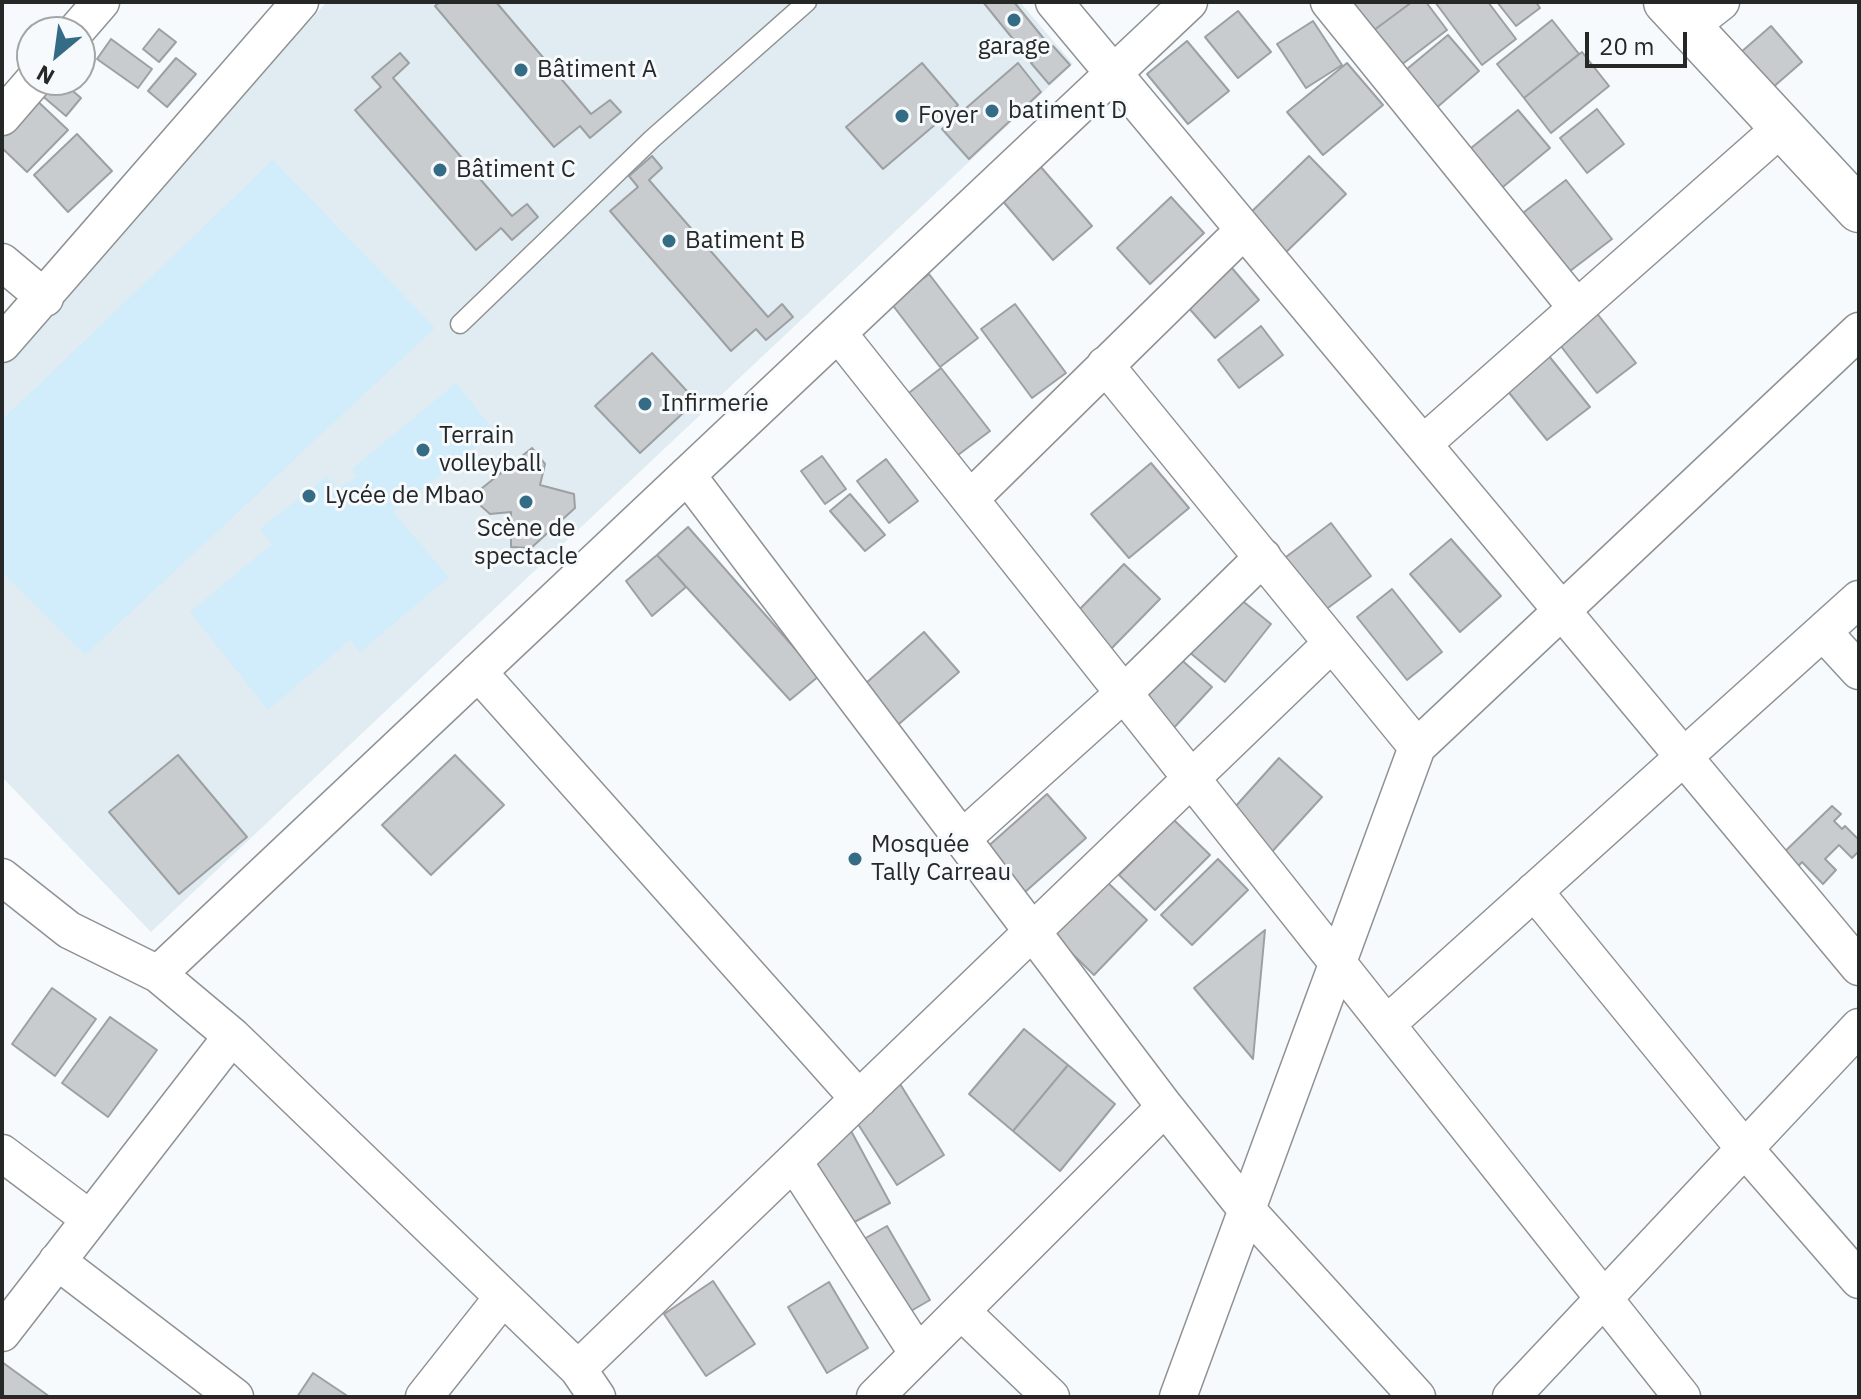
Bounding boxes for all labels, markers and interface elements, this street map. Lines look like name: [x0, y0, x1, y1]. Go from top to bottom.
marker: garage: [1005, 11, 1023, 29]
north arrow: [16, 16, 96, 96]
scale bar: [1589, 16, 1691, 66]
text: 20 m: [1599, 30, 1654, 62]
place label: garage: [978, 33, 1050, 61]
place label: Bâtiment A: [537, 56, 657, 84]
text: N: [31, 59, 59, 92]
marker: Bâtiment A: [512, 61, 530, 79]
place label: batiment D: [1008, 97, 1127, 125]
place label: Foyer: [918, 102, 978, 130]
marker: batiment D: [983, 102, 1001, 120]
marker: Foyer: [893, 107, 911, 125]
place label: Bâtiment C: [456, 156, 576, 184]
marker: Bâtiment C: [431, 161, 449, 179]
place label: Batiment B: [685, 227, 805, 255]
marker: Batiment B: [660, 232, 678, 250]
place label: Infirmerie: [661, 390, 769, 418]
marker: Infirmerie: [636, 395, 654, 413]
place label: Terrain volleyball: [439, 422, 542, 478]
marker: Terrain volleyball: [414, 441, 432, 459]
place label: Lycée de Mbao: [325, 482, 484, 510]
marker: Lycée de Mbao: [300, 487, 318, 505]
marker: Scène de spectacle: [517, 493, 535, 511]
place label: Scène de spectacle: [474, 515, 578, 571]
place label: Mosquée Tally Carreau: [871, 831, 1011, 887]
marker: Mosquée Tally Carreau: [846, 850, 864, 868]

